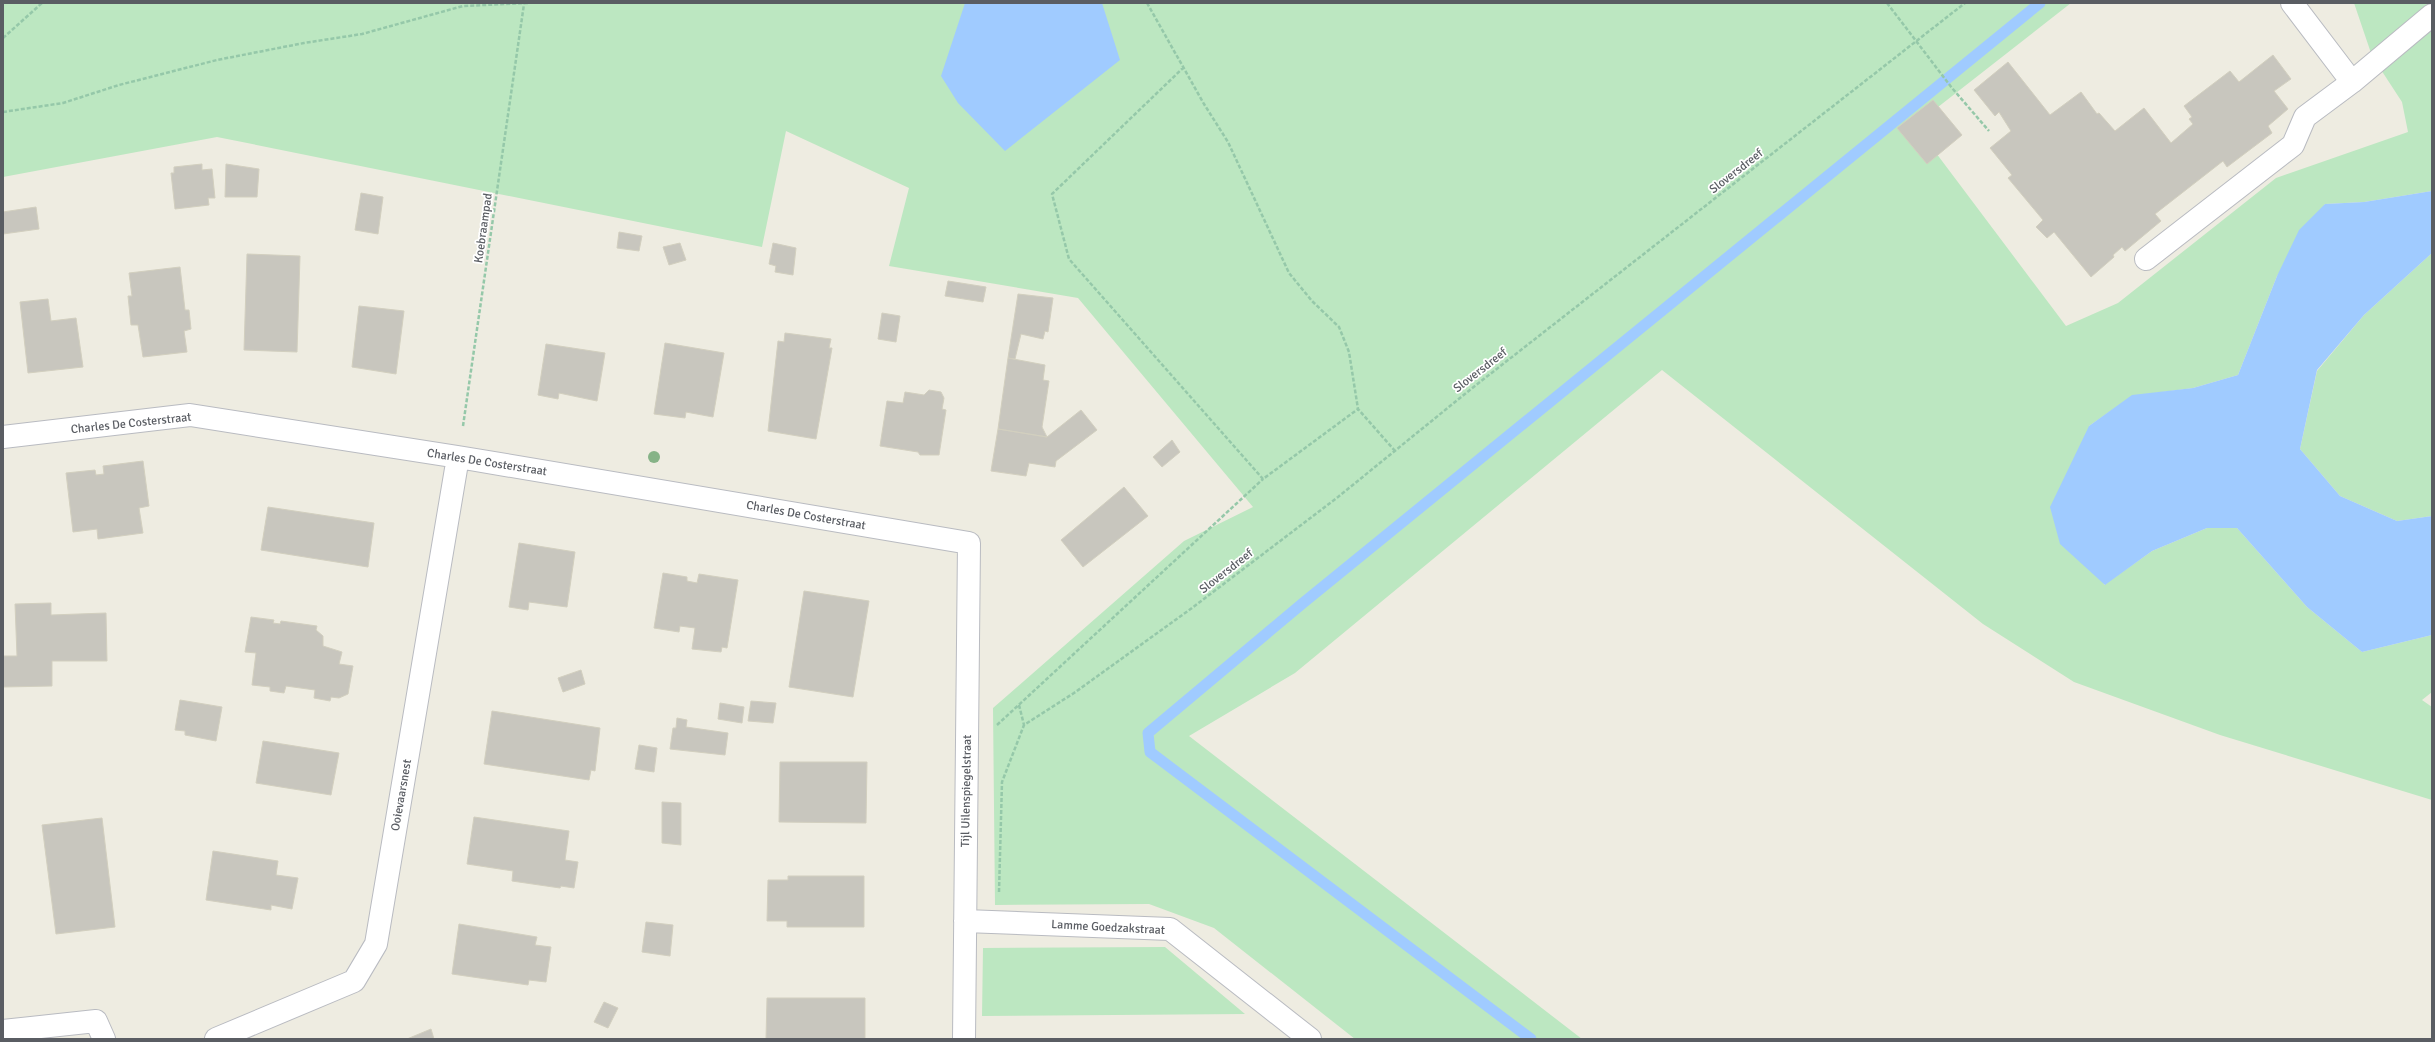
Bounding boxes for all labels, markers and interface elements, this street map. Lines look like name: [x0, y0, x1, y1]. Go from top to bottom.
street label: Sloversdreef: [1707, 145, 1767, 197]
street label: Koebraampad: [471, 192, 496, 264]
street label: Sloversdreef: [1451, 344, 1511, 396]
street label: Charles De Costerstraat: [70, 410, 192, 437]
street label: Charles De Costerstraat: [426, 446, 548, 479]
street label: Charles De Costerstraat: [745, 498, 867, 533]
street label: Sloversdreef: [1197, 545, 1257, 597]
street label: Tijl Uilenspiegelstraat: [958, 735, 975, 847]
street label: Ooievaarsnest: [388, 758, 415, 832]
street label: Lamme Goedzakstraat: [1051, 917, 1165, 938]

